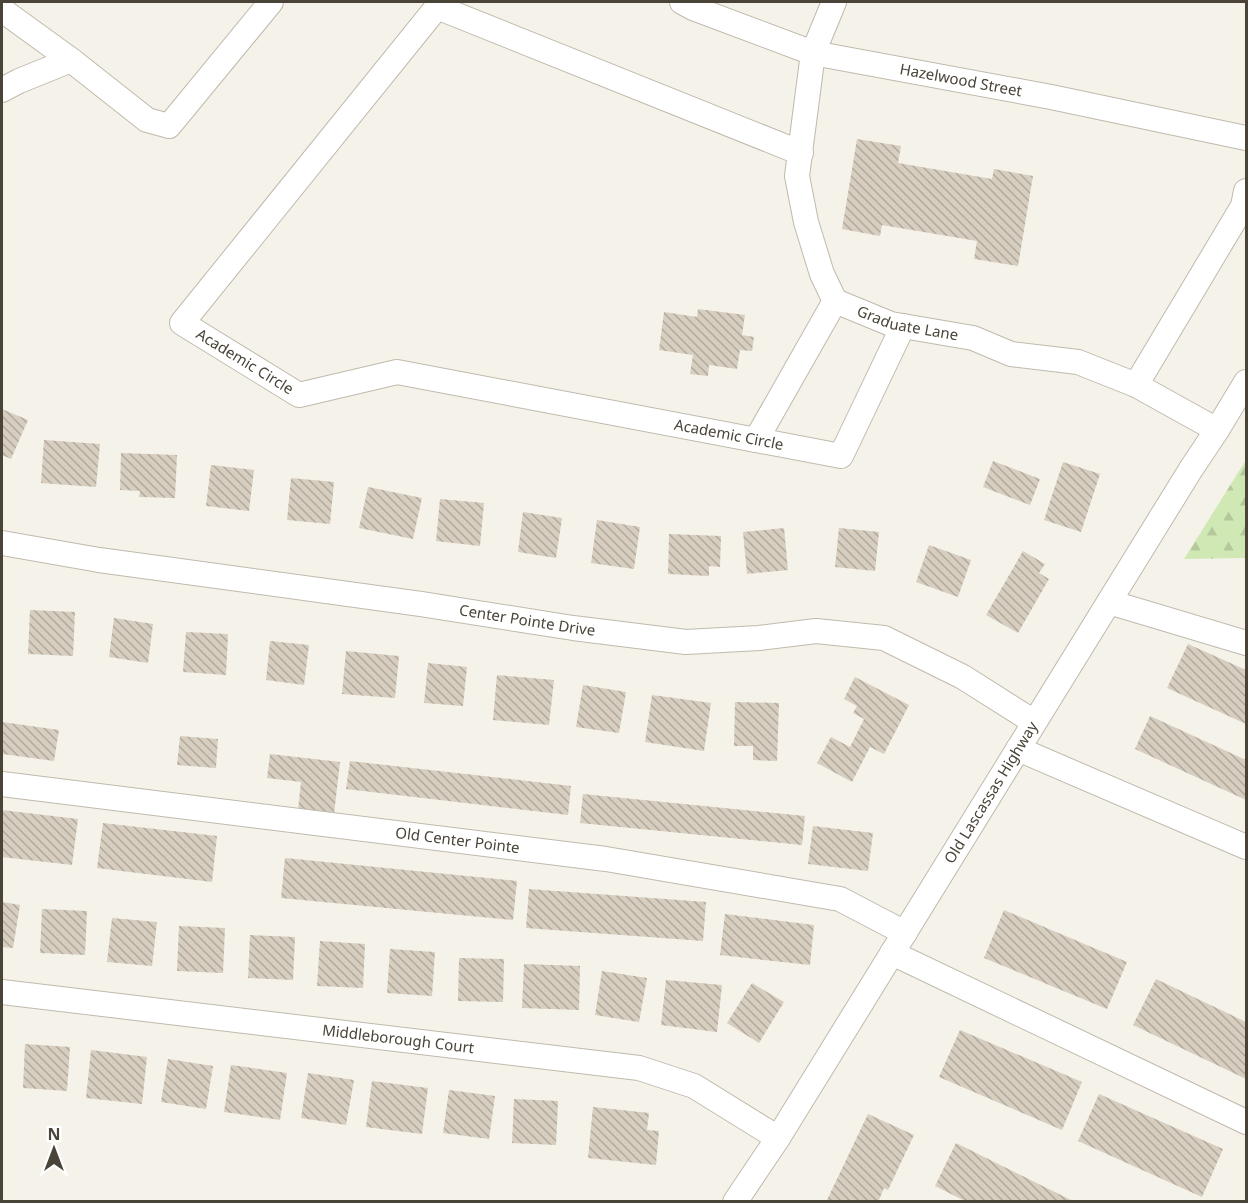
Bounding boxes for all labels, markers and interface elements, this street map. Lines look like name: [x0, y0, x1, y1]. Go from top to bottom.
street label: Hazelwood Street: [898, 58, 1024, 101]
street label: Graduate Lane: [854, 300, 960, 344]
street label: Academic Circle: [193, 323, 298, 398]
street label: Academic Circle: [673, 414, 785, 454]
street label: Center Pointe Drive: [458, 599, 597, 640]
street label: Old Lascassas Highway: [939, 717, 1042, 867]
street label: Old Center Pointe: [394, 822, 521, 857]
street label: Middleborough Court: [321, 1019, 476, 1057]
north arrow: [24, 1119, 84, 1179]
text: N: [47, 1123, 61, 1145]

